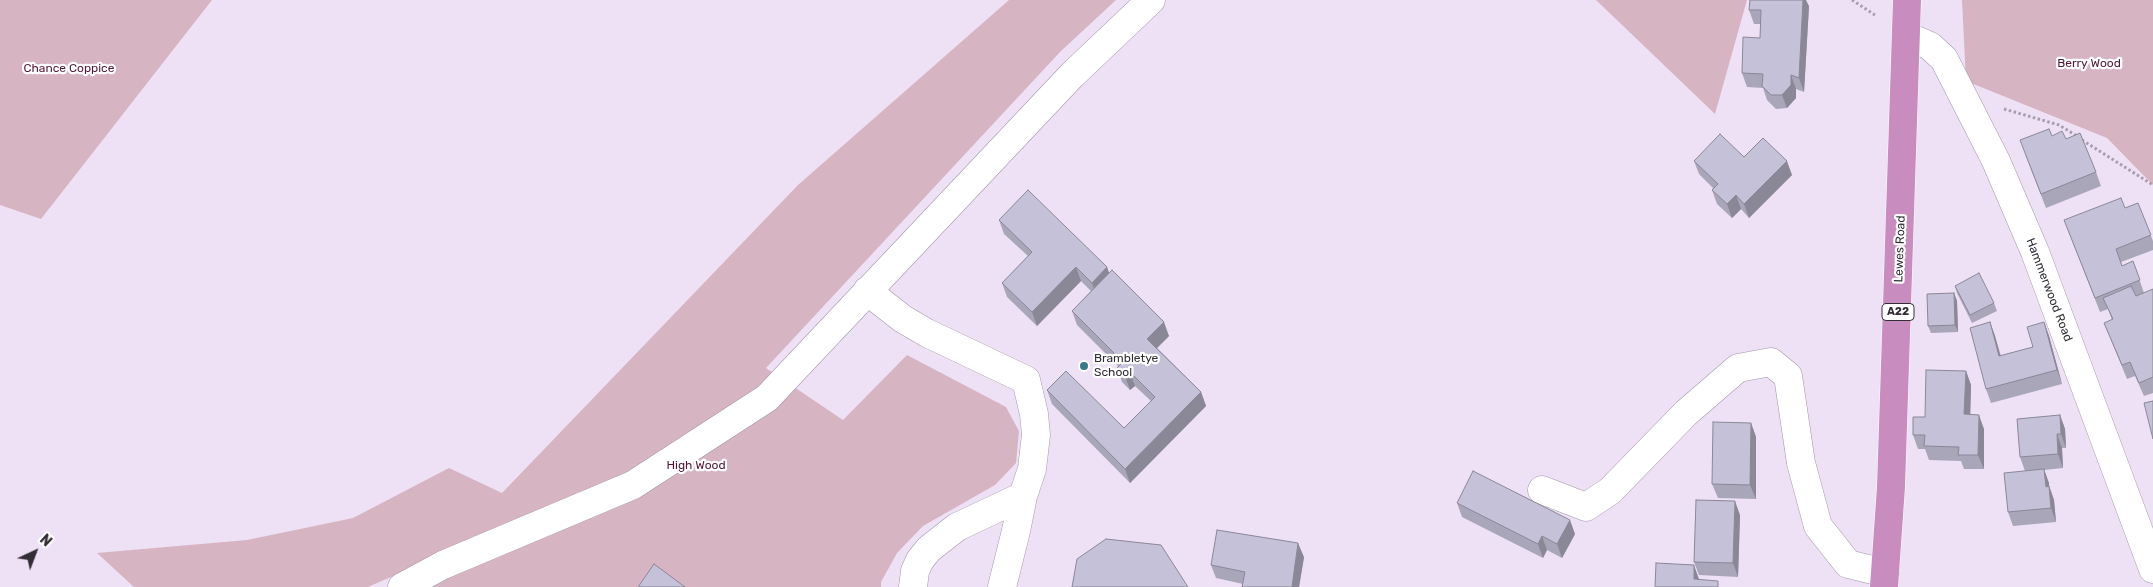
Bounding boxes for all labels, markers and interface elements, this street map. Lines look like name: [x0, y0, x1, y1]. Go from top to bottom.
park label: Berry Wood: [2057, 57, 2121, 71]
park label: Chance Coppice: [24, 62, 114, 76]
street label: Lewes Road: [1892, 215, 1908, 283]
street label: Hammerwood Road: [2023, 236, 2075, 344]
road number: A22: [1882, 304, 1914, 320]
place label: Brambletye School: [1094, 352, 1158, 380]
marker: Brambletye School: [1078, 360, 1090, 372]
park label: High Wood: [666, 459, 726, 473]
north arrow: [10, 527, 60, 577]
text: N: [36, 531, 55, 550]

